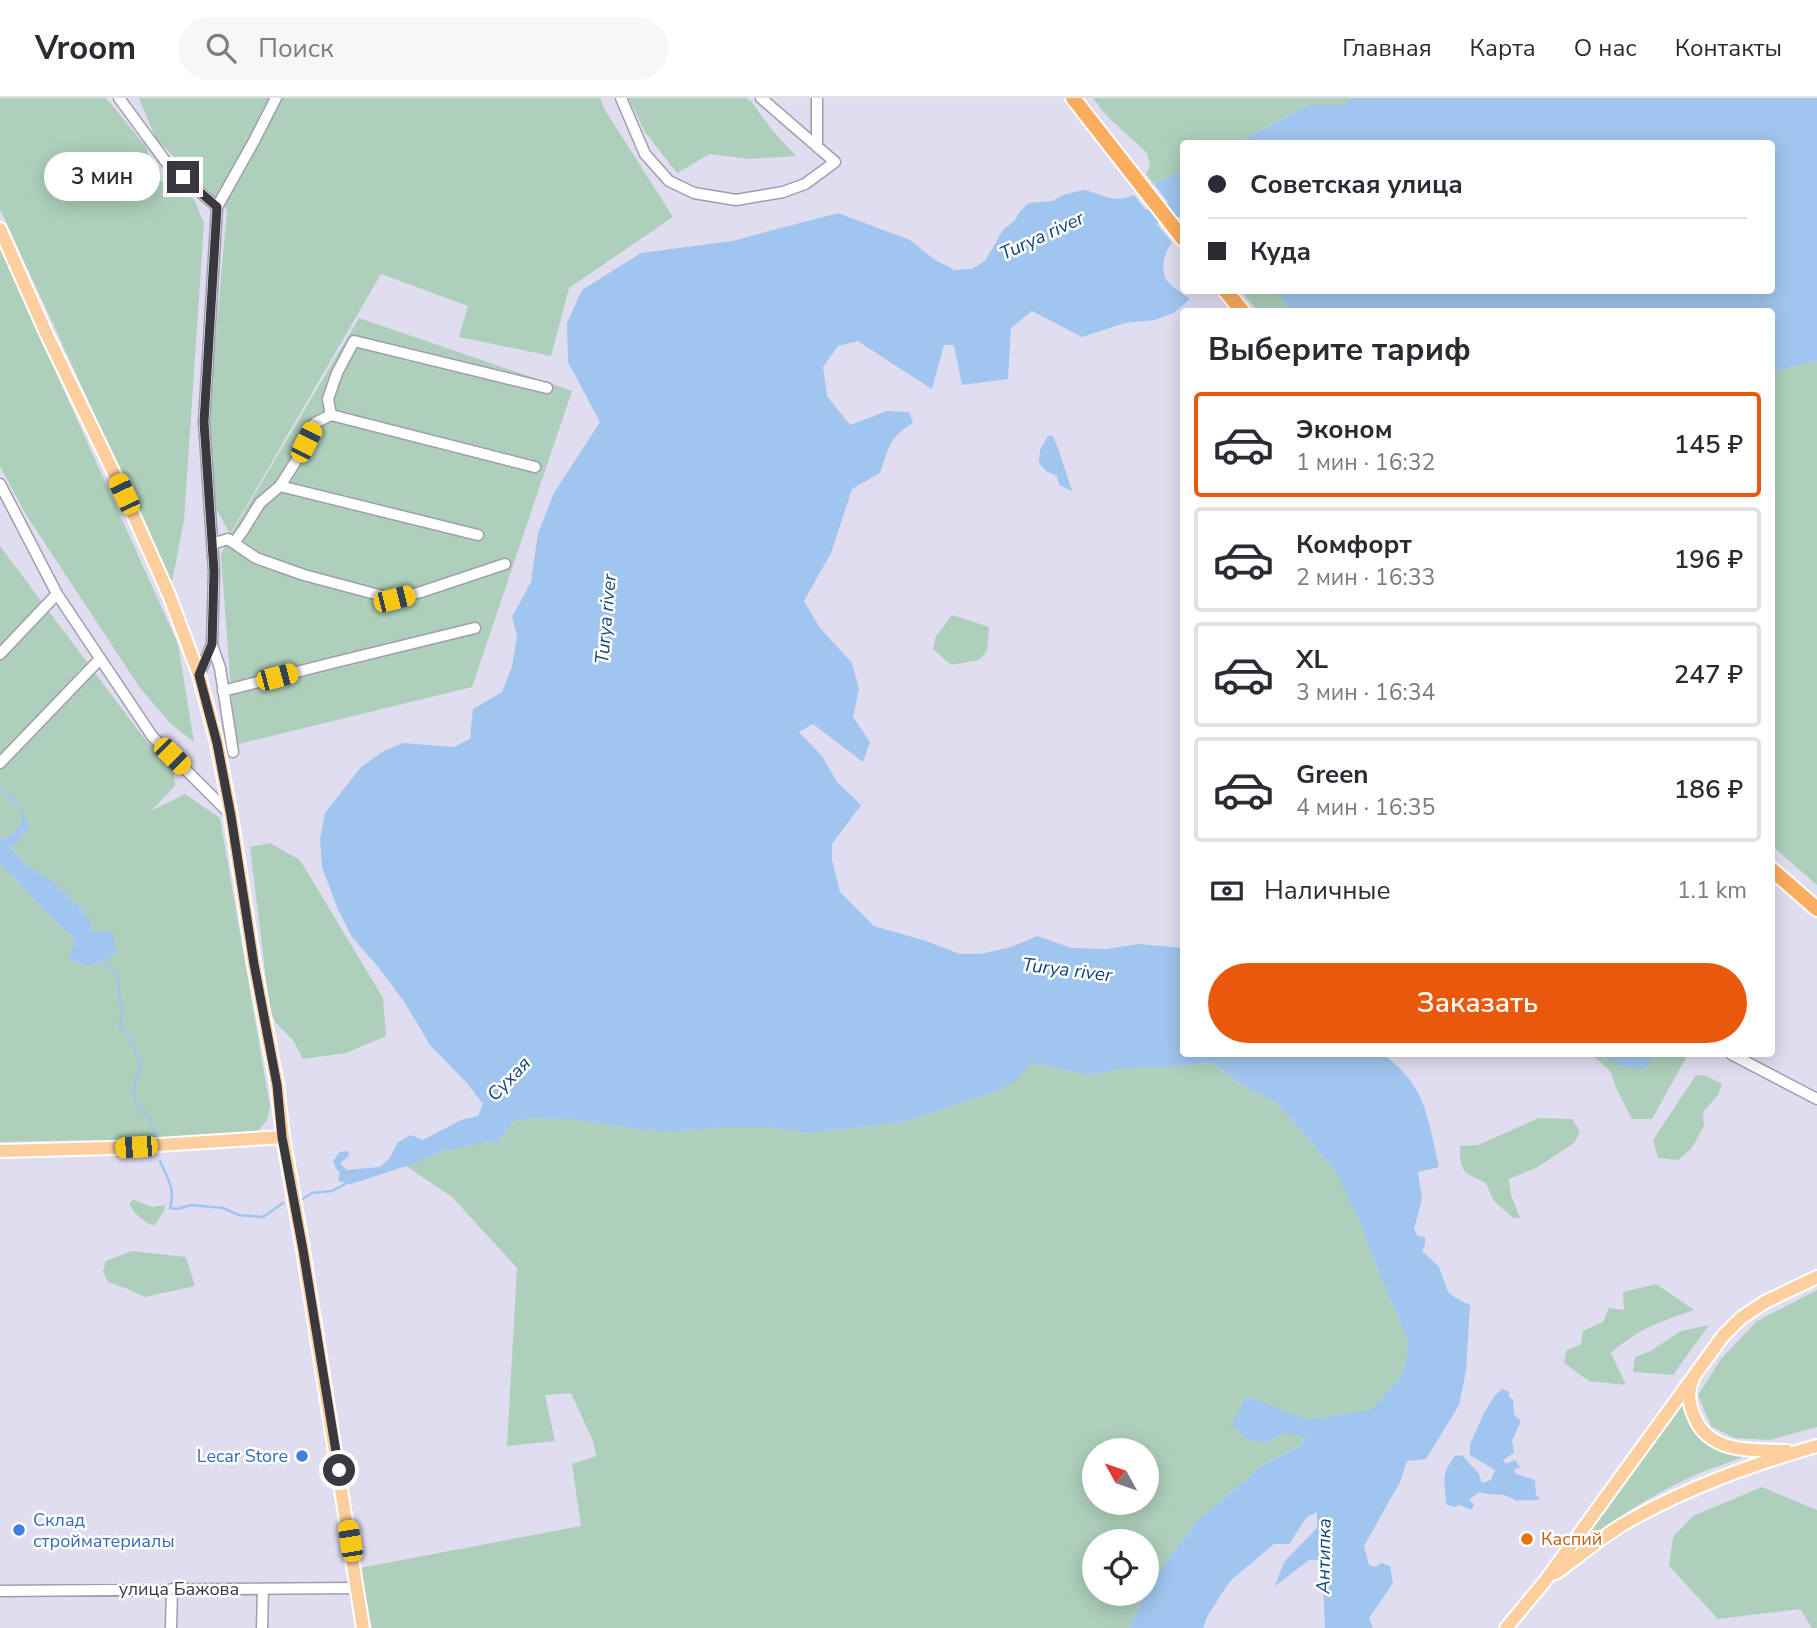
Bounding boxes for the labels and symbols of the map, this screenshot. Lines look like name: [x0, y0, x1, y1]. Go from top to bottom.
callout: 3 мин: [43, 153, 158, 202]
route end: [167, 161, 199, 193]
water label: Turya river: [996, 205, 1090, 267]
car: [288, 419, 325, 465]
car: [106, 471, 143, 517]
water label: Turya river: [589, 572, 623, 665]
car: [372, 584, 417, 614]
car: [254, 661, 301, 693]
car: [150, 734, 195, 778]
water label: Turya river: [1021, 952, 1115, 989]
water label: Сухая: [481, 1051, 537, 1107]
car: [115, 1135, 158, 1159]
north arrow: [1082, 1438, 1158, 1516]
place label: Lecar Store: [197, 1444, 288, 1468]
marker: Lecar Store: [294, 1448, 310, 1464]
route start: [323, 1454, 355, 1486]
place label: Склад стройматериалы: [33, 1508, 175, 1553]
water label: Антипка: [1310, 1518, 1338, 1595]
car: [337, 1519, 364, 1563]
marker: Склад стройматериалы: [11, 1522, 27, 1538]
place label: Каспий: [1541, 1527, 1602, 1551]
marker: Каспий: [1519, 1531, 1535, 1547]
street label: улица Бажова: [119, 1577, 239, 1601]

